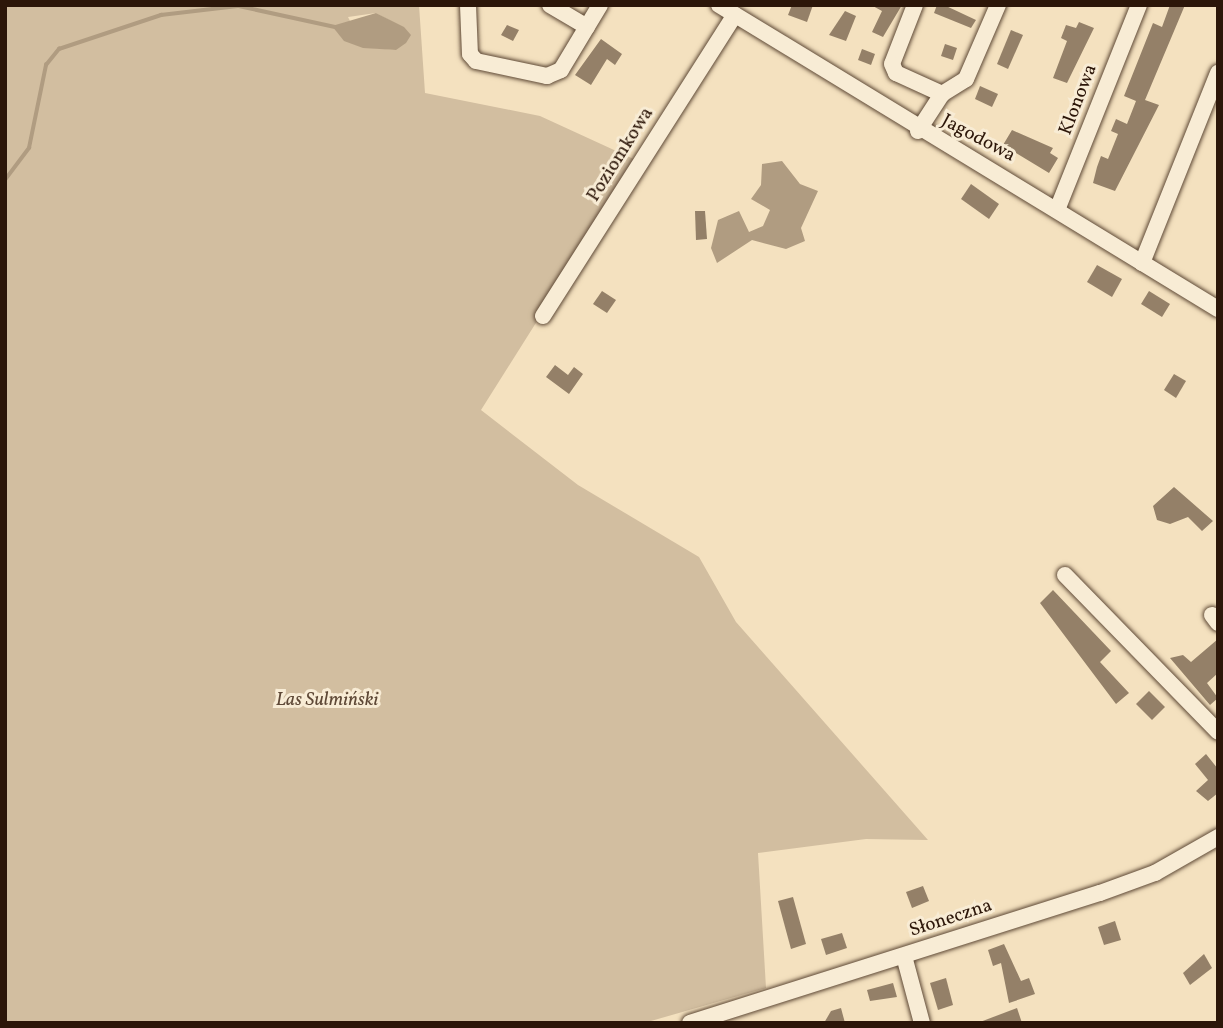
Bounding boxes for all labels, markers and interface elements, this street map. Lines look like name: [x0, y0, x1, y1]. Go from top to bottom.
street label: Klonowa: [1055, 61, 1103, 139]
street label: Poziomkowa: [583, 104, 659, 206]
street label: Jagodowa: [937, 110, 1019, 168]
park label: Las Sulmiński: [276, 690, 378, 712]
street label: Słoneczna: [907, 895, 995, 943]

